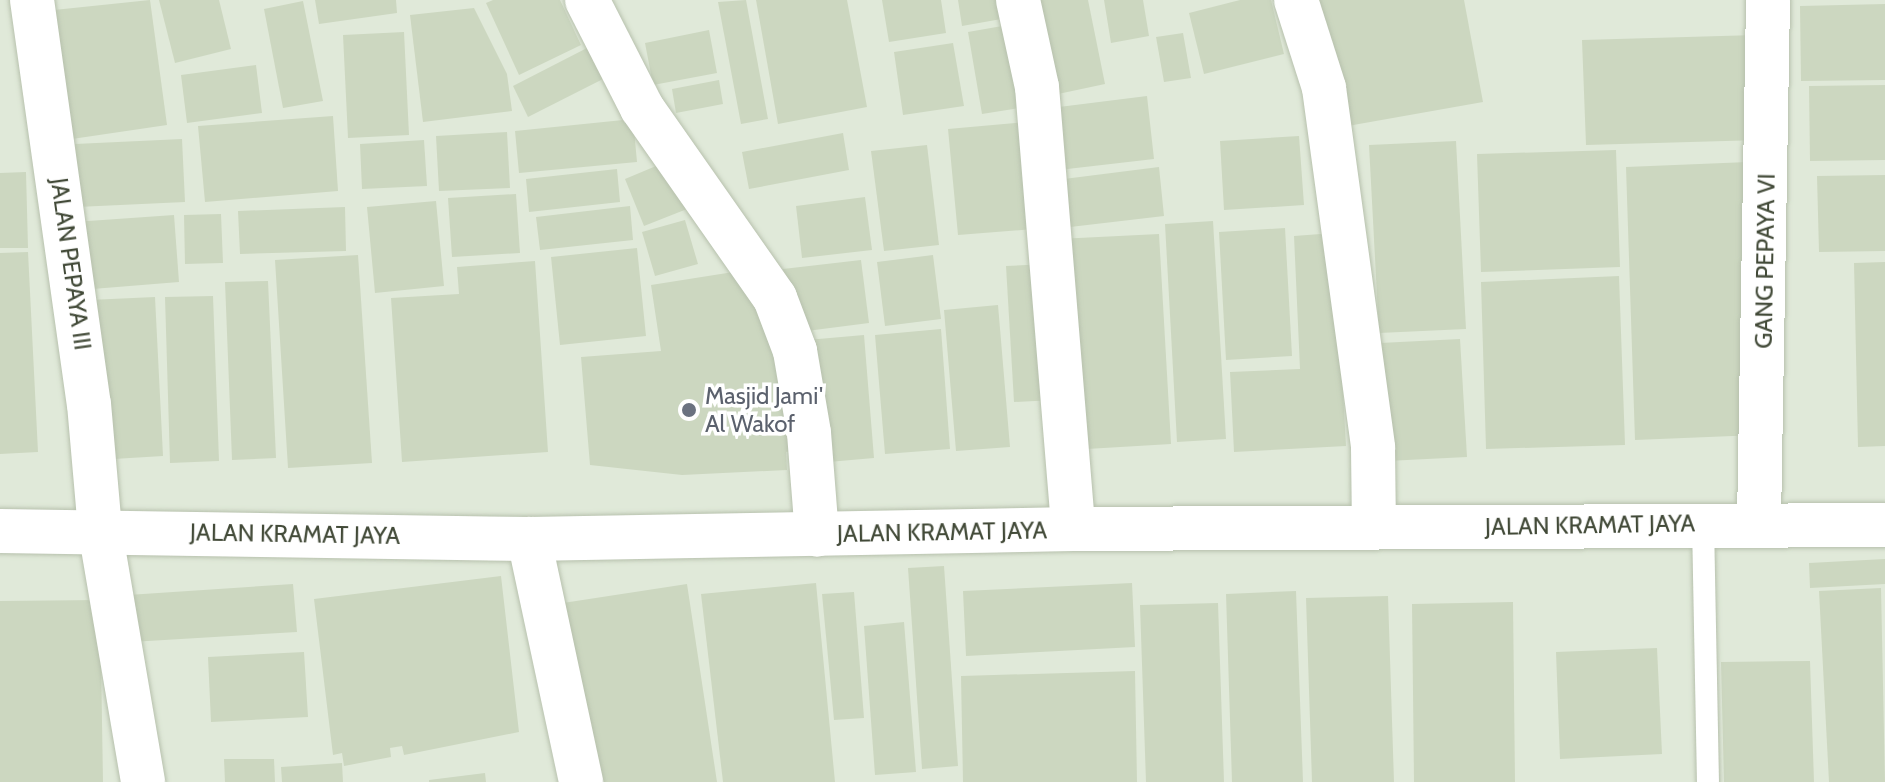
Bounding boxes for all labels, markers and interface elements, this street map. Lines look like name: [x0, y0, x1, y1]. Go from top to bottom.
street label: GANG PEPAYA VI: [1749, 173, 1781, 349]
street label: JALAN PEPAYA III: [45, 176, 97, 352]
place label: Masjid Jami' Al Wakof: [705, 382, 823, 438]
marker: Masjid Jami' Al Wakof: [680, 401, 698, 419]
street label: JALAN KRAMAT JAYA: [1485, 509, 1695, 541]
street label: JALAN KRAMAT JAYA: [837, 516, 1047, 548]
street label: JALAN KRAMAT JAYA: [190, 518, 400, 550]

